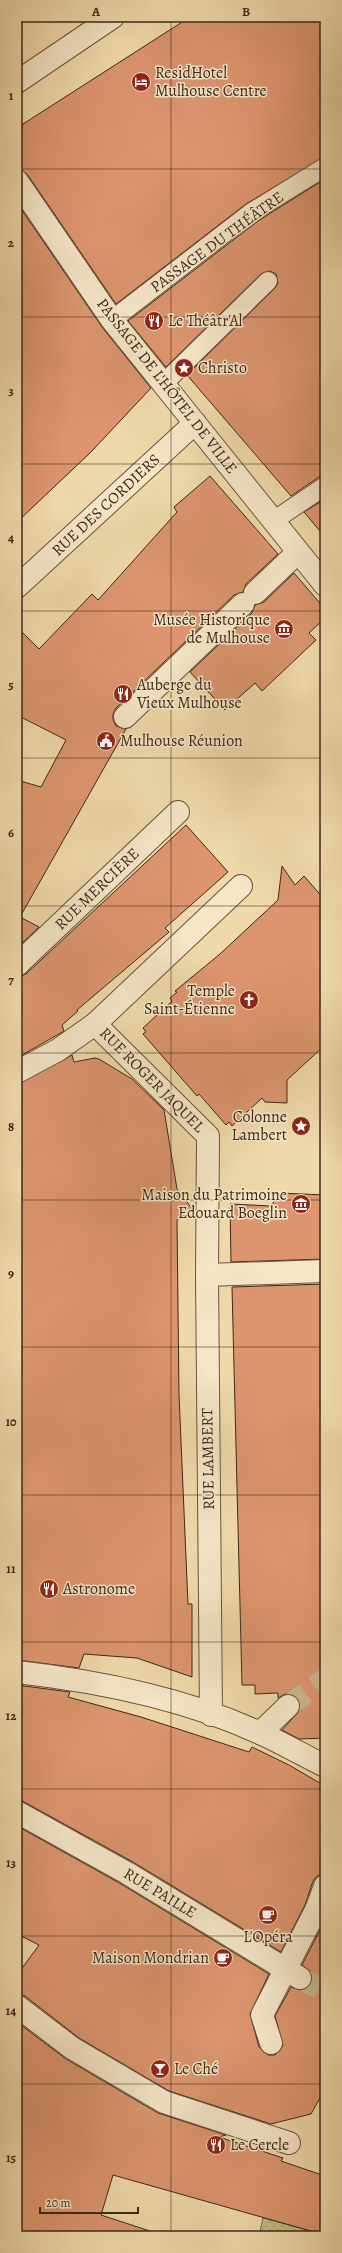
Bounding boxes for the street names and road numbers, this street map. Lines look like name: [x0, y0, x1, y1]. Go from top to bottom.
street label: PASSAGE DU THÉÂTRE: [146, 186, 288, 298]
street label: PASSAGE DE L'HÔTEL DE VILLE: [91, 294, 243, 478]
street label: RUE DES CORDIERS: [47, 449, 165, 561]
street label: RUE MERCIÈRE: [50, 843, 144, 935]
street label: RUE ROGER JAQUEL: [95, 1023, 210, 1138]
street label: RUE LAMBERT: [196, 1408, 220, 1510]
street label: RUE PAILLE: [119, 1863, 201, 1923]

